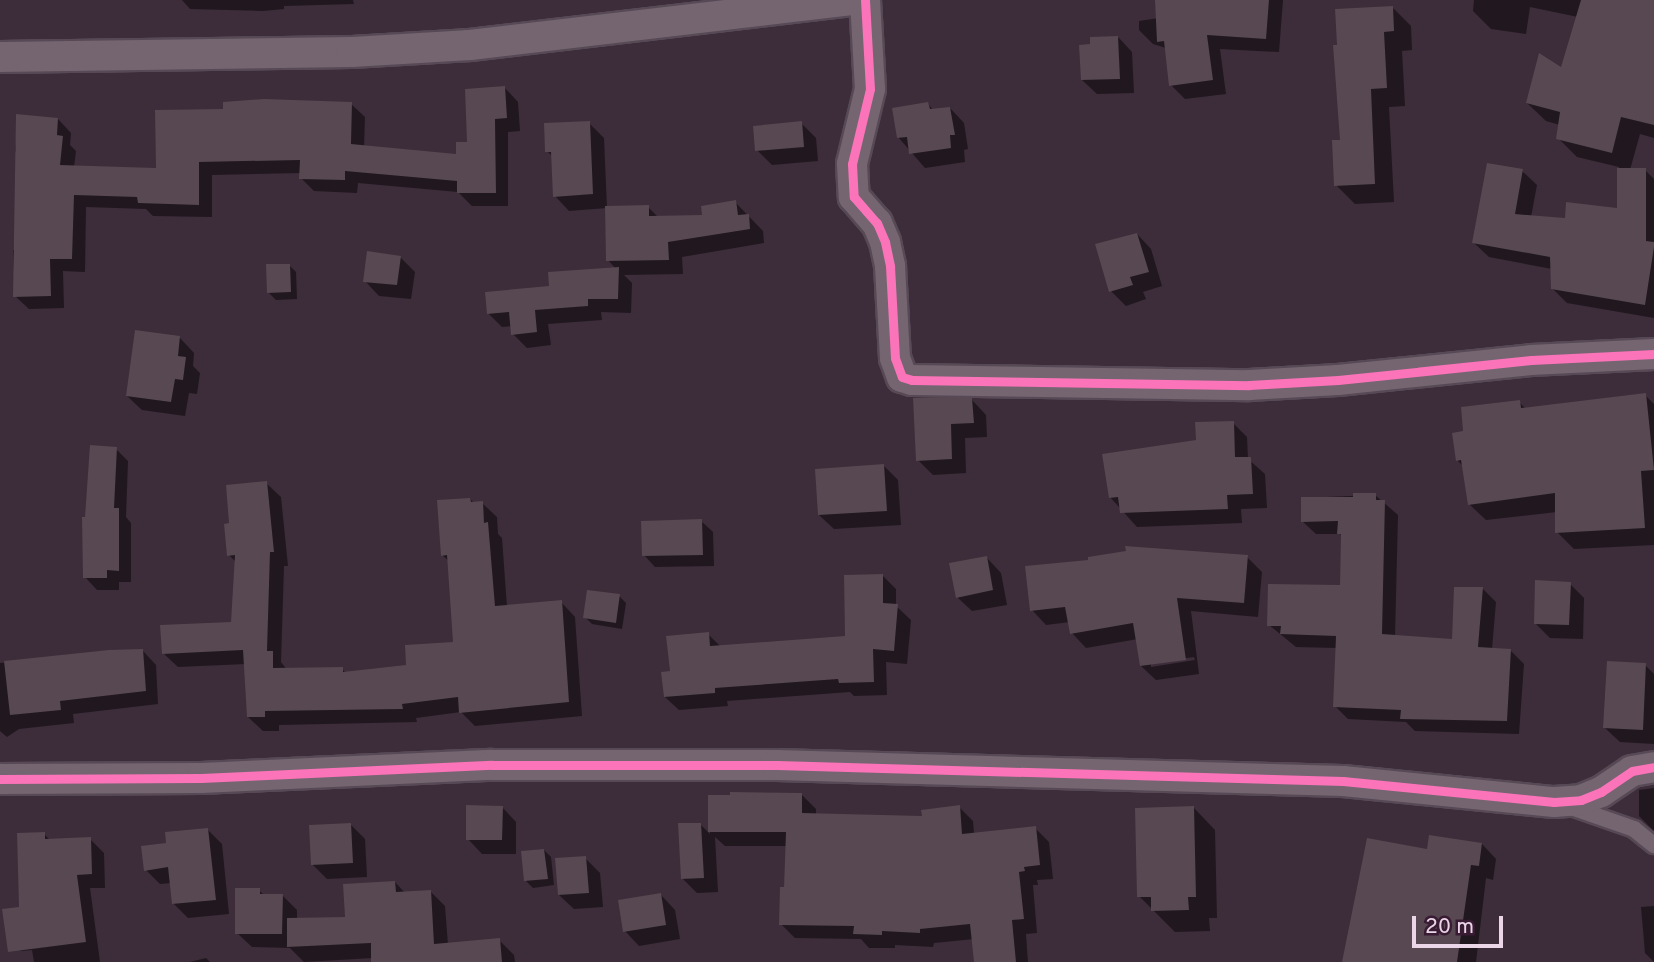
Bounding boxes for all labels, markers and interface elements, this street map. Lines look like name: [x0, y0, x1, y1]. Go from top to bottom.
scale bar: [1416, 902, 1507, 946]
text: 20 m: [1425, 914, 1474, 941]

